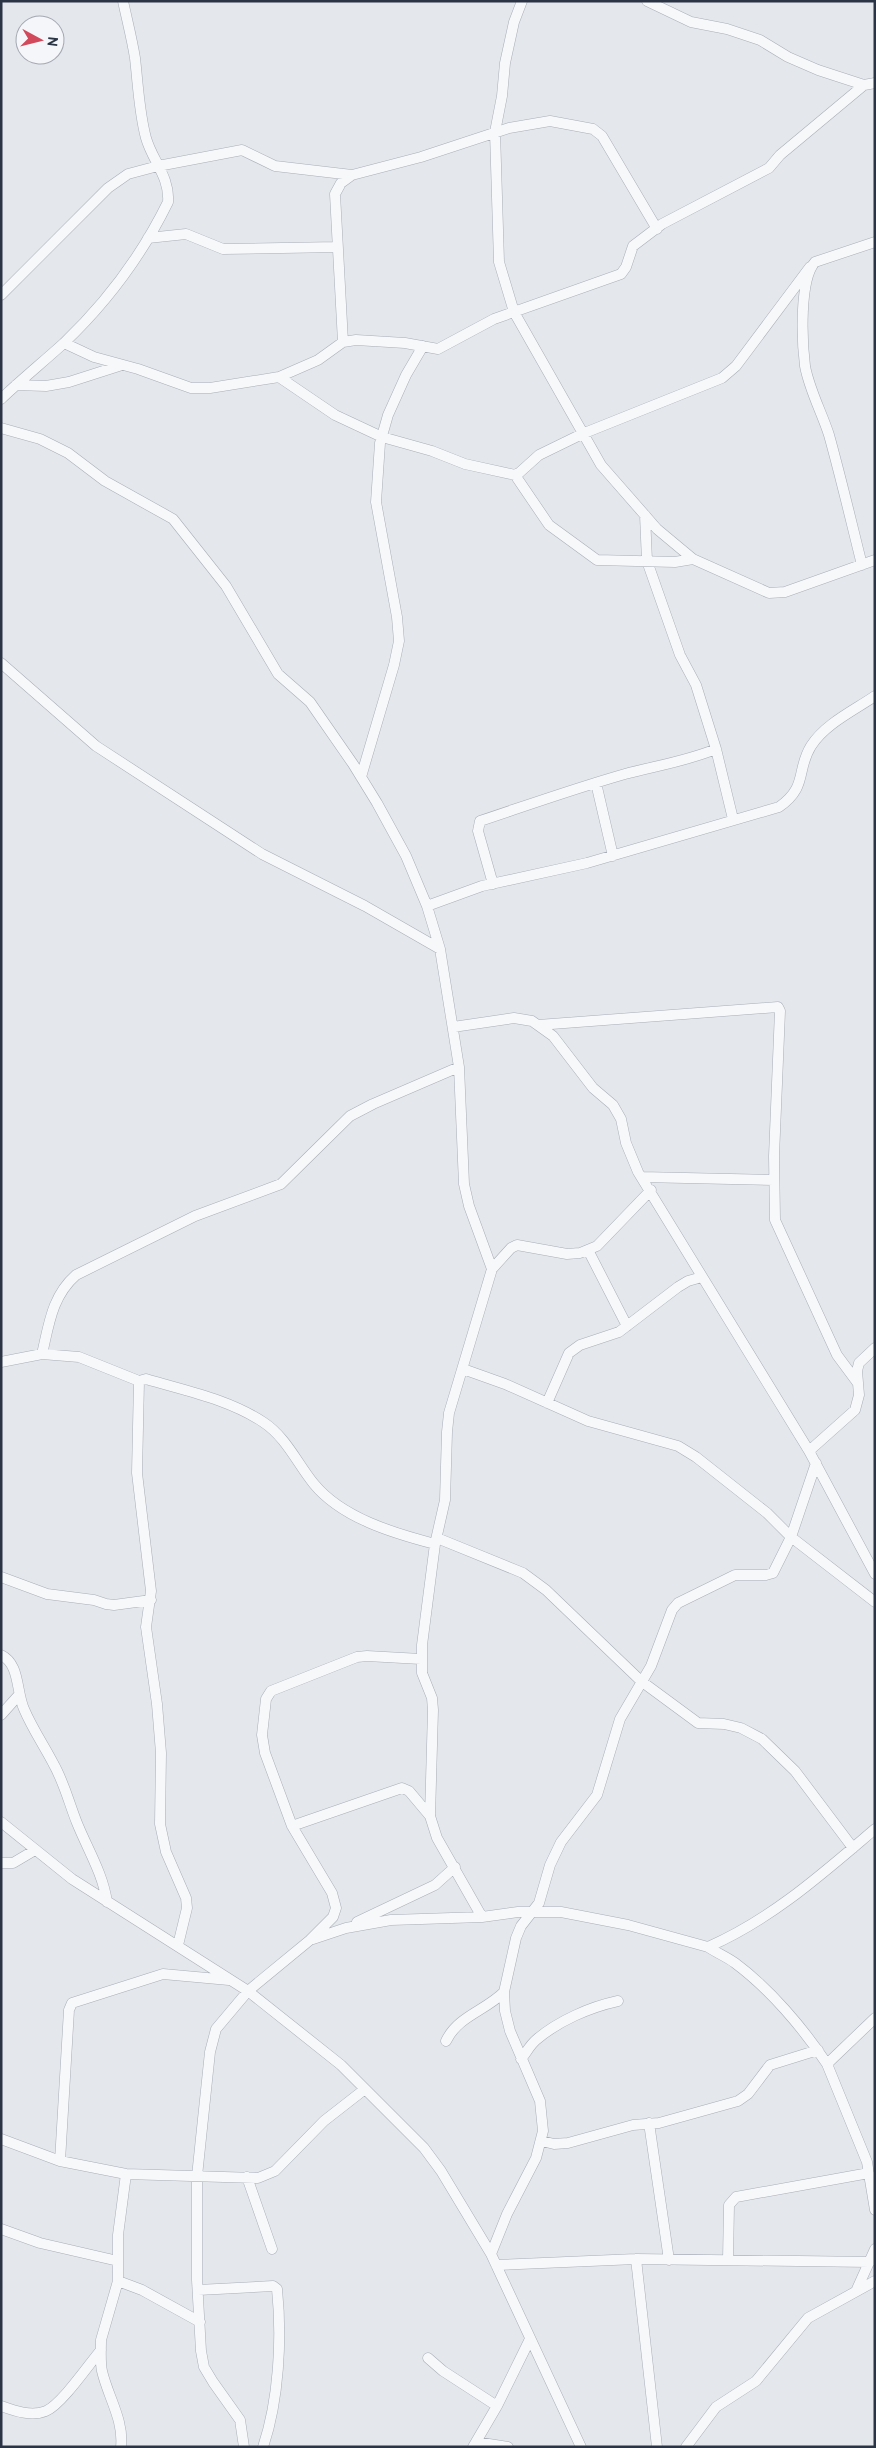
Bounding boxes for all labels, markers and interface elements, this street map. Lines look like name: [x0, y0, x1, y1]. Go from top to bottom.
north arrow: [15, 15, 65, 65]
text: N: [42, 35, 60, 47]

